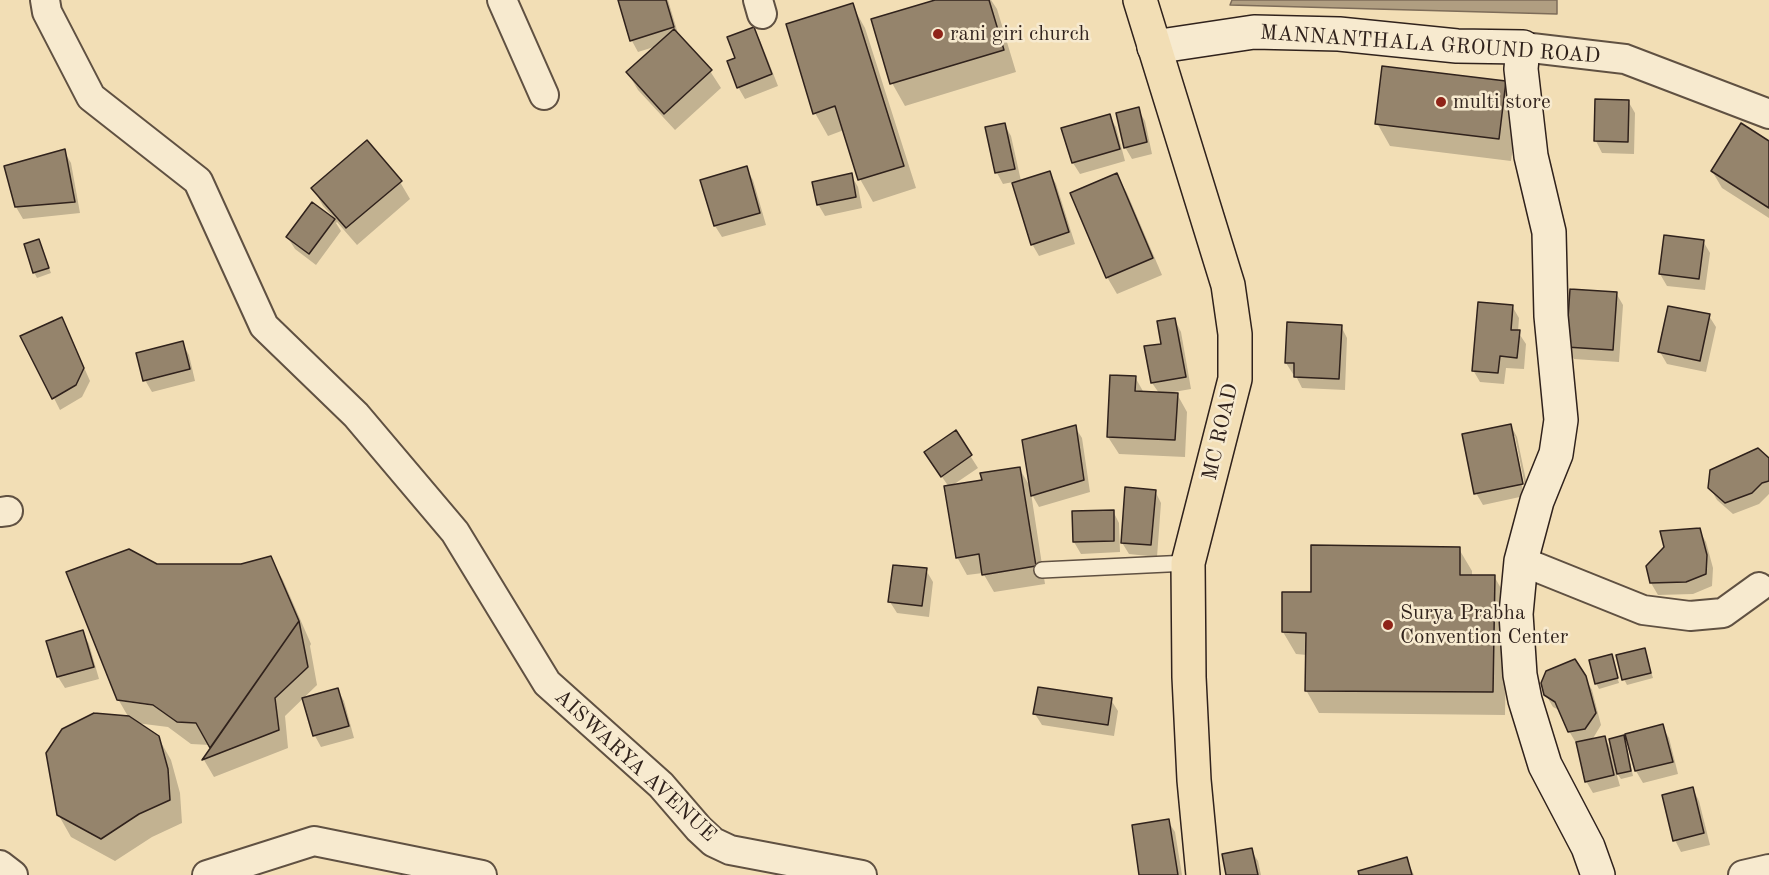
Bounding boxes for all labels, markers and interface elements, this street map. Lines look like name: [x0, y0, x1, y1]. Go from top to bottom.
place label: rani giri church: [950, 21, 1090, 47]
street label: MANNANTHALA GROUND ROAD: [1259, 21, 1601, 69]
marker: rani giri church: [931, 27, 945, 41]
place label: multi store: [1453, 89, 1551, 115]
marker: multi store: [1434, 95, 1448, 109]
street label: MC ROAD: [1198, 381, 1244, 483]
place label: Surya Prabha Convention Center: [1400, 600, 1568, 650]
marker: Surya Prabha Convention Center: [1381, 618, 1395, 632]
street label: AISWARYA AVENUE: [549, 684, 721, 848]

